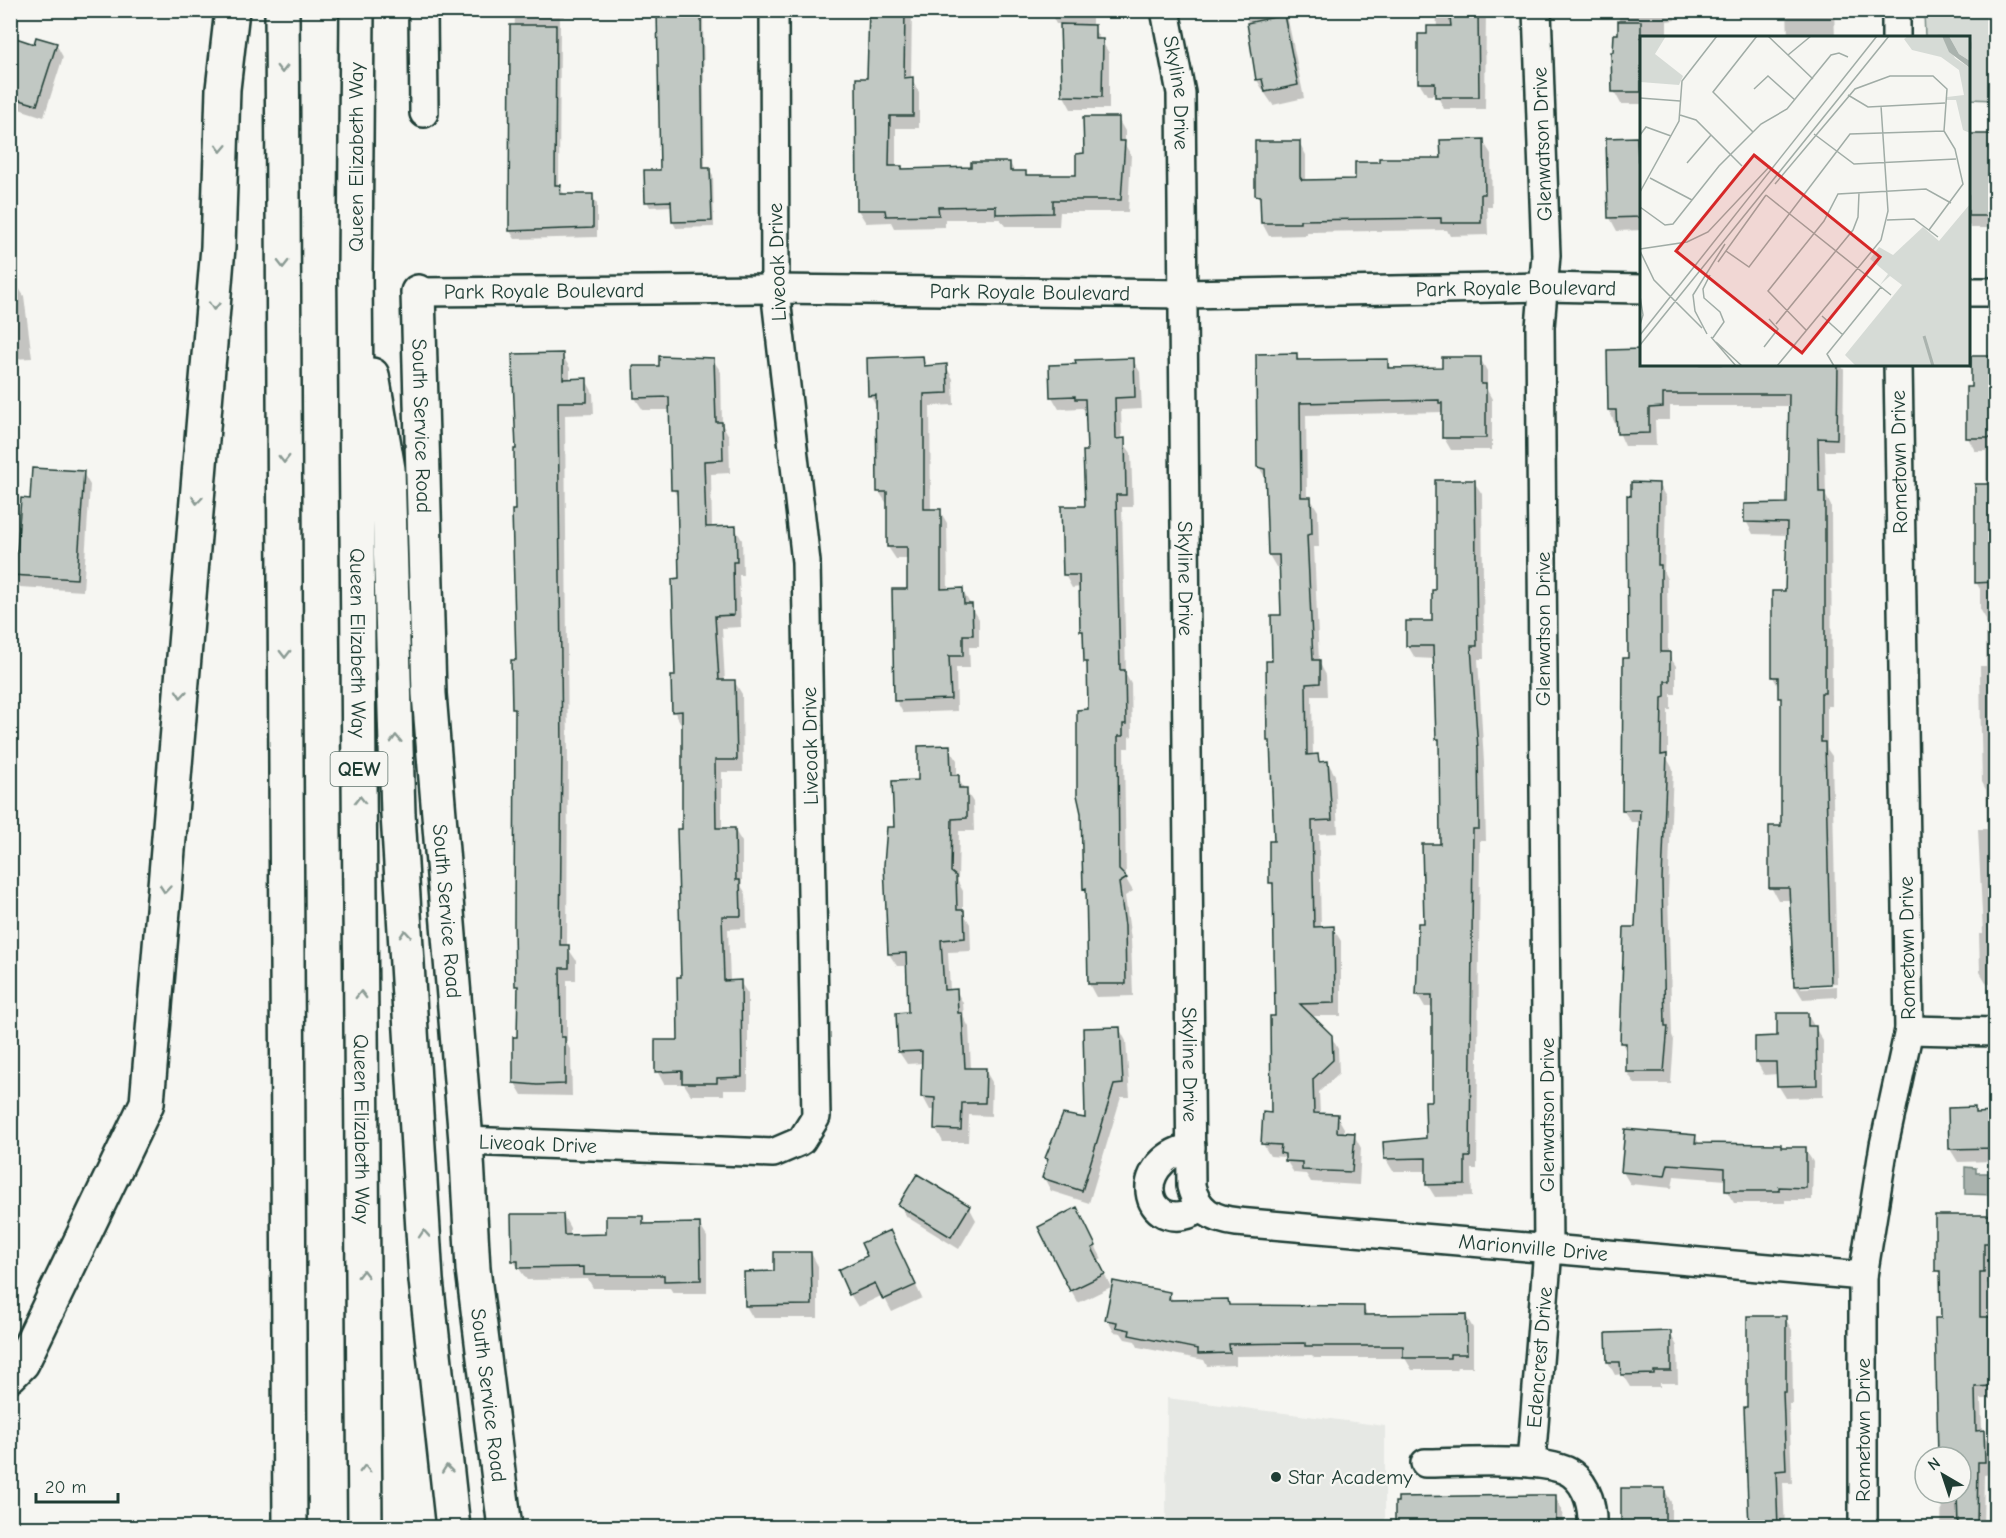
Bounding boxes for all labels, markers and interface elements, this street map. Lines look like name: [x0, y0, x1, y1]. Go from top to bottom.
street label: Skyline Drive: [1158, 34, 1194, 150]
inset map: [1640, 36, 1970, 366]
street label: Queen Elizabeth Way: [344, 61, 368, 252]
one-way arrow: [276, 64, 288, 73]
street label: Glenwatson Drive: [1527, 66, 1557, 222]
one-way arrow: [215, 143, 227, 152]
street label: Liveoak Drive: [763, 202, 791, 322]
one-way arrow: [277, 259, 289, 268]
street label: Park Royale Boulevard: [1415, 275, 1616, 301]
street label: Park Royale Boulevard: [444, 278, 644, 304]
street label: Park Royale Boulevard: [929, 279, 1130, 305]
one-way arrow: [207, 301, 220, 310]
street label: South Service Road: [407, 338, 436, 514]
street label: Rometown Drive: [1886, 390, 1912, 534]
one-way arrow: [278, 454, 290, 463]
one-way arrow: [191, 495, 204, 504]
street label: Skyline Drive: [1173, 521, 1198, 636]
street label: Queen Elizabeth Way: [345, 548, 371, 739]
street label: Glenwatson Drive: [1531, 552, 1555, 706]
one-way arrow: [279, 649, 291, 658]
street label: Liveoak Drive: [797, 687, 823, 805]
one-way arrow: [175, 690, 188, 699]
one-way arrow: [389, 735, 402, 744]
road number: QEW: [330, 752, 388, 786]
one-way arrow: [354, 796, 366, 805]
street label: South Service Road: [428, 823, 466, 999]
street label: Rometown Drive: [1894, 876, 1920, 1020]
one-way arrow: [159, 884, 172, 893]
one-way arrow: [399, 930, 412, 939]
one-way arrow: [355, 991, 367, 1000]
street label: Skyline Drive: [1177, 1007, 1202, 1122]
street label: Queen Elizabeth Way: [349, 1034, 375, 1225]
street label: Glenwatson Drive: [1535, 1038, 1559, 1192]
street label: Liveoak Drive: [478, 1130, 598, 1158]
one-way arrow: [417, 1229, 430, 1238]
street label: Marionville Drive: [1457, 1229, 1609, 1266]
one-way arrow: [357, 1270, 369, 1279]
street label: Edencrest Drive: [1522, 1286, 1557, 1429]
street label: South Service Road: [466, 1307, 511, 1483]
street label: Rometown Drive: [1851, 1358, 1875, 1502]
north arrow: [1913, 1445, 1973, 1505]
text: N: [1924, 1454, 1944, 1474]
one-way arrow: [359, 1465, 371, 1474]
one-way arrow: [441, 1465, 454, 1474]
place label: Star Academy: [1288, 1465, 1413, 1489]
scale bar: [36, 1466, 118, 1504]
marker: Star Academy: [1269, 1470, 1283, 1484]
text: 20 m: [45, 1477, 86, 1498]

